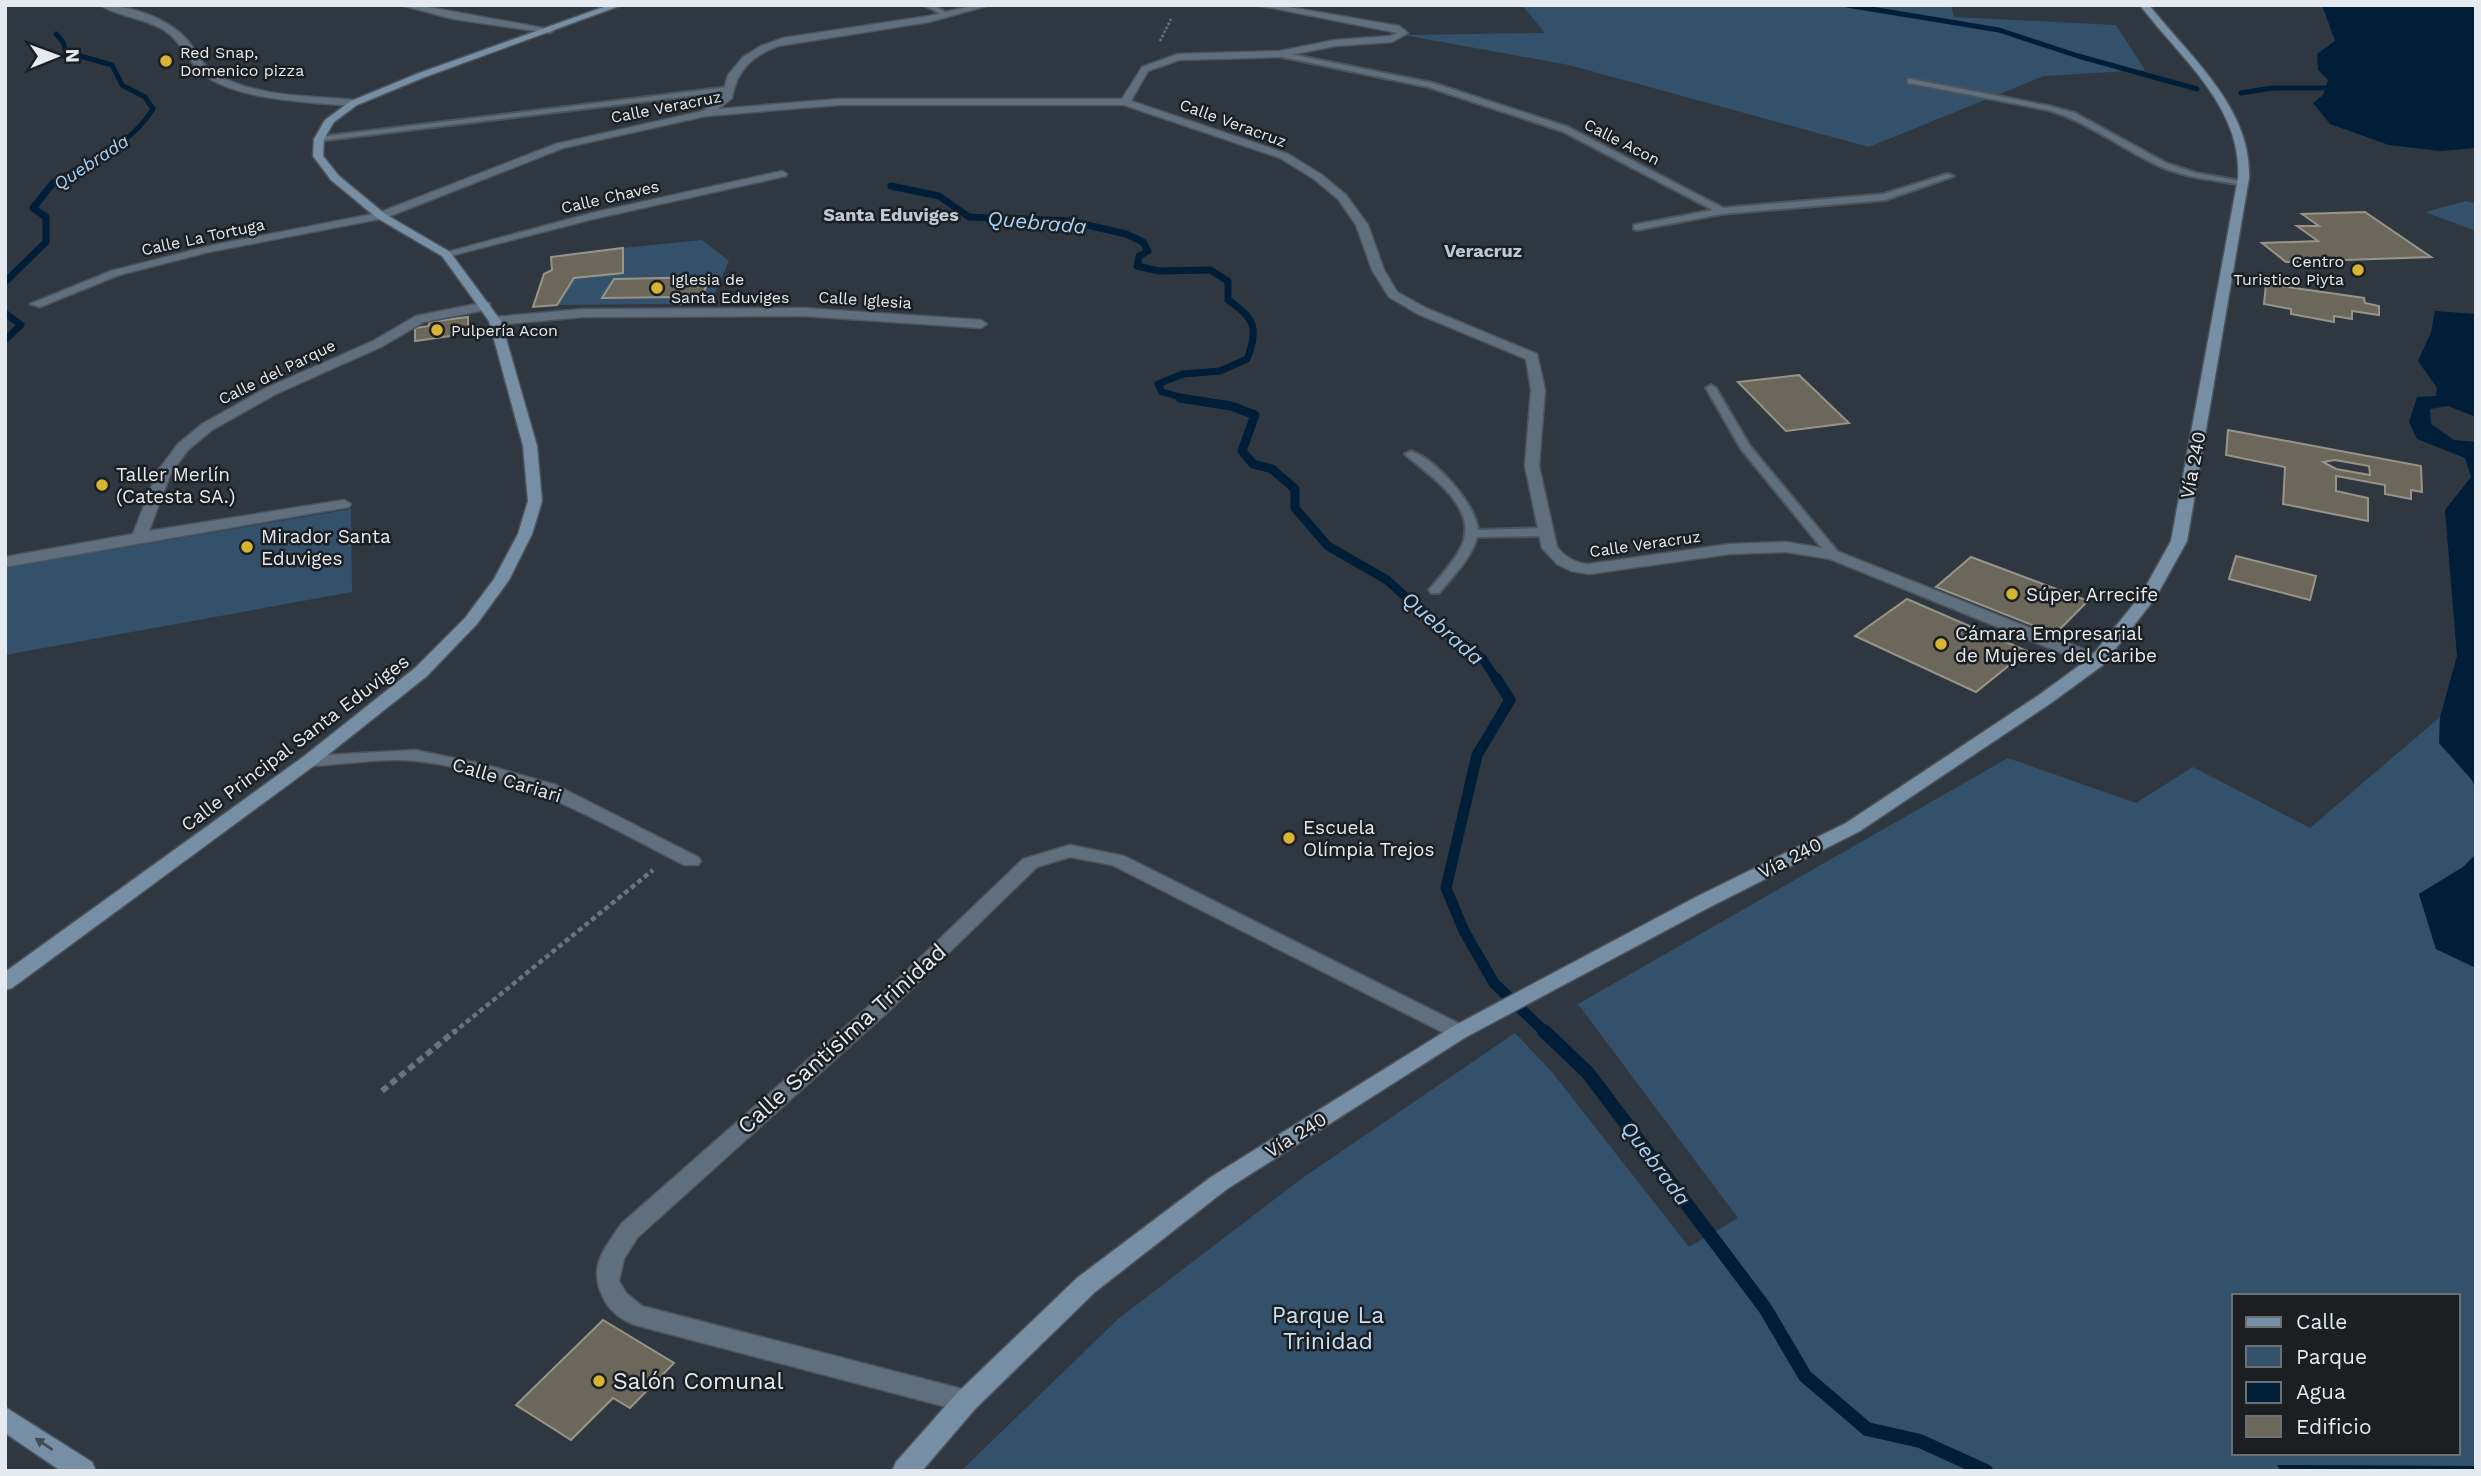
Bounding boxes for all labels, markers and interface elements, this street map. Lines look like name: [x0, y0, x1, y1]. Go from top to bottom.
north arrow: [21, 21, 91, 91]
place label: Red Snap, Domenico pizza: [180, 43, 304, 80]
text: N: [61, 48, 84, 63]
marker: Red Snap, Domenico pizza: [158, 53, 174, 69]
street label: Calle Veracruz: [609, 87, 723, 127]
street label: Calle Veracruz: [1177, 95, 1289, 151]
street label: Calle Acon: [1581, 115, 1663, 169]
water label: Quebrada: [49, 130, 133, 194]
street label: Calle Chaves: [559, 176, 661, 218]
district label: Santa Eduviges: [823, 204, 959, 225]
water label: Quebrada: [986, 205, 1088, 239]
street label: Calle La Tortuga: [140, 215, 266, 259]
district label: Veracruz: [1444, 240, 1522, 261]
place label: Centro Turistico Piyta: [2233, 252, 2344, 289]
marker: Centro Turistico Piyta: [2350, 262, 2366, 278]
place label: Iglesia de Santa Eduviges: [671, 270, 789, 307]
marker: Iglesia de Santa Eduviges: [649, 280, 665, 296]
street label: Calle Iglesia: [818, 287, 912, 313]
place label: Pulpería Acon: [451, 321, 558, 340]
marker: Pulpería Acon: [429, 322, 445, 338]
street label: Calle del Parque: [215, 335, 339, 409]
street label: Vía 240: [2175, 429, 2211, 501]
place label: Taller Merlín (Catesta SA.): [116, 463, 235, 508]
marker: Taller Merlín (Catesta SA.): [94, 477, 110, 493]
place label: Mirador Santa Eduviges: [261, 525, 391, 570]
street label: Calle Veracruz: [1588, 527, 1702, 561]
marker: Mirador Santa Eduviges: [239, 539, 255, 555]
place label: Súper Arrecife: [2026, 583, 2158, 606]
water label: Quebrada: [1397, 586, 1489, 670]
marker: Súper Arrecife: [2004, 586, 2020, 602]
place label: Cámara Empresarial de Mujeres del Caribe: [1955, 622, 2157, 667]
marker: Cámara Empresarial de Mujeres del Caribe: [1933, 636, 1949, 652]
street label: Calle Principal Santa Eduviges: [176, 650, 414, 836]
street label: Calle Cariari: [450, 752, 564, 808]
place label: Escuela Olímpia Trejos: [1303, 816, 1434, 861]
marker: Escuela Olímpia Trejos: [1281, 830, 1297, 846]
street label: Vía 240: [1754, 832, 1826, 884]
street label: Calle Santísima Trinidad: [732, 938, 952, 1140]
street label: Vía 240: [1261, 1107, 1331, 1163]
water label: Quebrada: [1616, 1116, 1696, 1210]
legend: [2232, 1294, 2460, 1455]
park label: Parque La Trinidad: [1272, 1302, 1384, 1355]
text: Calle: [2296, 1309, 2347, 1334]
text: Parque: [2296, 1344, 2367, 1369]
place label: Salón Comunal: [613, 1368, 783, 1395]
marker: Salón Comunal: [591, 1373, 607, 1389]
text: Agua: [2296, 1379, 2346, 1404]
text: Edificio: [2296, 1414, 2372, 1439]
one-way arrow: [34, 1438, 54, 1451]

